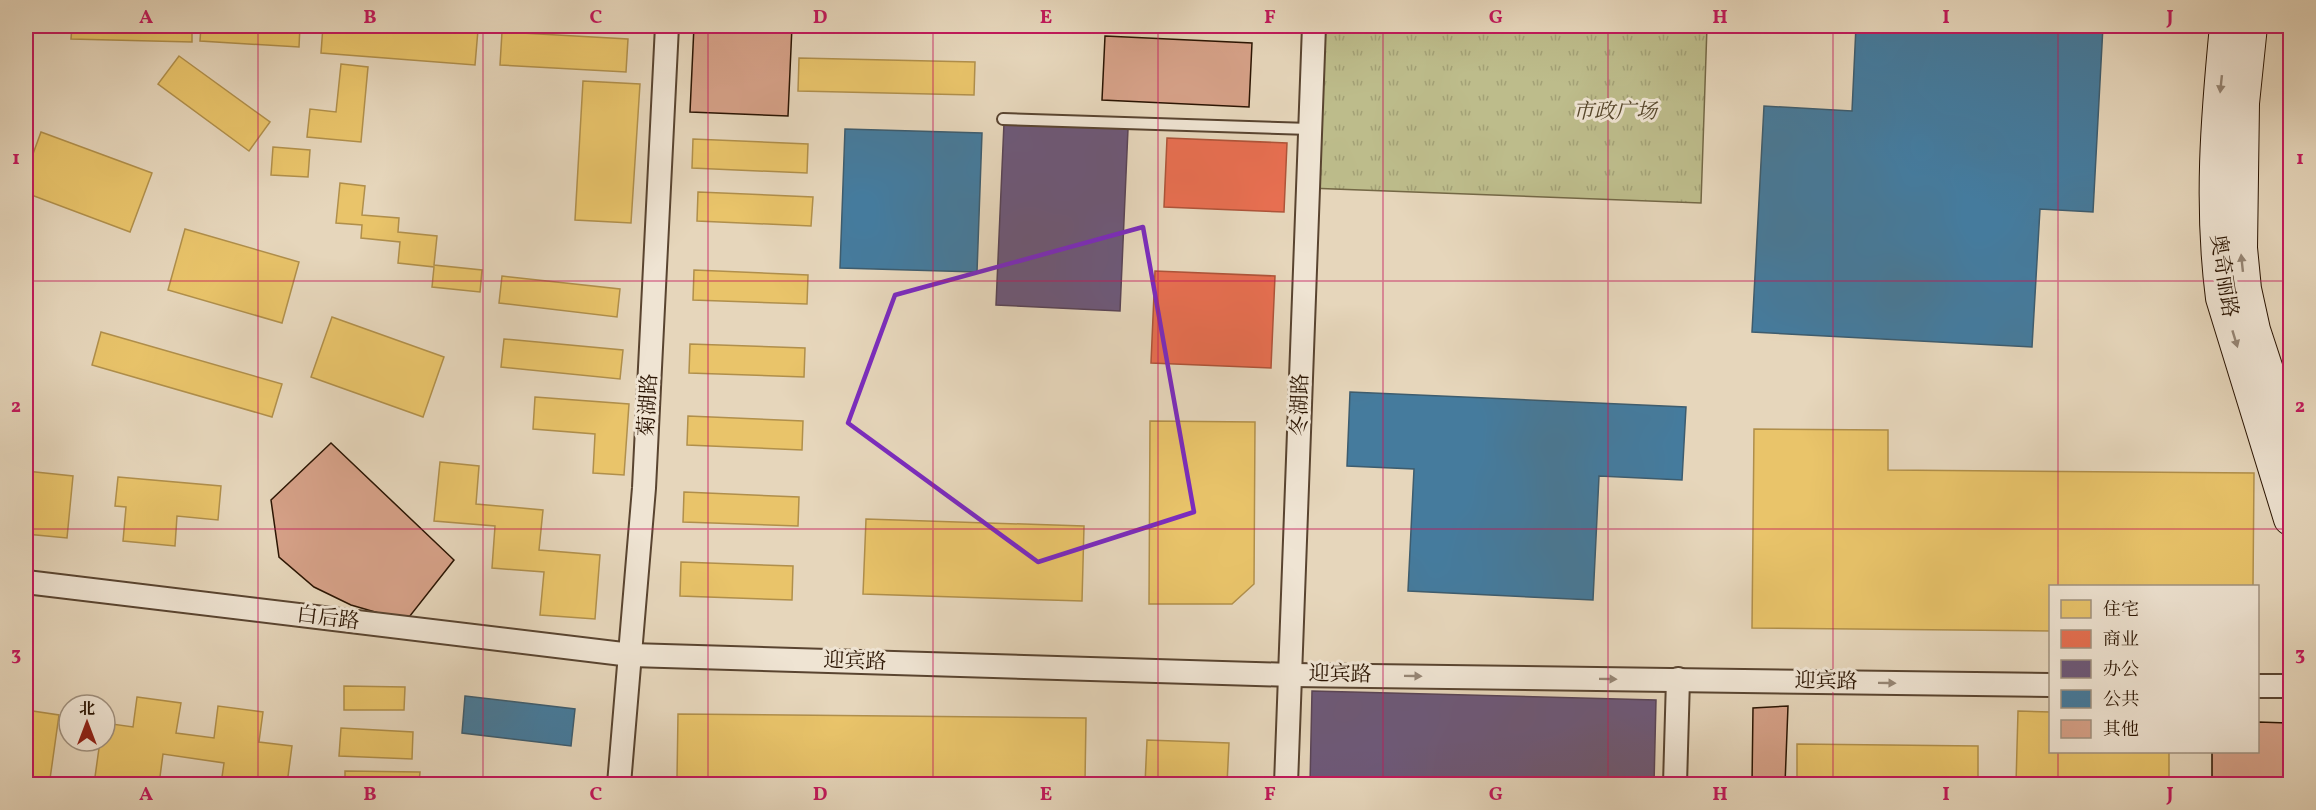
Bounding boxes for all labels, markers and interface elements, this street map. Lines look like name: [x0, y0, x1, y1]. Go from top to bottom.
text: A: [139, 4, 153, 32]
text: B: [363, 4, 377, 32]
text: C: [590, 4, 603, 32]
text: D: [813, 4, 827, 32]
text: E: [1040, 4, 1052, 32]
text: F: [1264, 4, 1276, 32]
text: G: [1489, 4, 1503, 32]
text: H: [1712, 4, 1728, 32]
text: I: [1942, 4, 1950, 32]
text: J: [2165, 4, 2174, 32]
one-way arrow: [2216, 74, 2226, 93]
park label: 市政广场: [1573, 98, 1659, 127]
text: 1: [12, 145, 20, 173]
text: 1: [2296, 145, 2304, 173]
street label: 奥奇丽路: [2202, 232, 2244, 320]
one-way arrow: [2237, 253, 2247, 272]
one-way arrow: [2231, 330, 2240, 348]
street label: 菊湖路: [633, 373, 665, 437]
street label: 冬湖路: [1286, 373, 1316, 437]
text: 2: [11, 393, 21, 421]
text: 2: [2295, 393, 2305, 421]
legend: [2049, 585, 2259, 753]
text: 住宅: [2103, 598, 2139, 623]
street label: 白后路: [295, 601, 361, 637]
text: 商业: [2103, 628, 2139, 653]
text: 3: [11, 641, 21, 669]
text: 3: [2295, 641, 2305, 669]
street label: 迎宾路: [823, 646, 887, 678]
text: 办公: [2103, 658, 2139, 683]
street label: 迎宾路: [1308, 660, 1372, 690]
street label: 迎宾路: [1794, 667, 1858, 697]
one-way arrow: [1404, 671, 1423, 681]
one-way arrow: [1599, 674, 1618, 683]
one-way arrow: [1878, 678, 1897, 688]
text: 公共: [2103, 688, 2139, 713]
north arrow: [57, 693, 117, 753]
text: 北: [79, 699, 95, 721]
text: 其他: [2103, 718, 2139, 743]
text: A: [139, 781, 153, 809]
text: B: [363, 781, 377, 809]
text: C: [590, 781, 603, 809]
text: D: [813, 781, 827, 809]
text: E: [1040, 781, 1052, 809]
text: F: [1264, 781, 1276, 809]
text: G: [1489, 781, 1503, 809]
text: H: [1712, 781, 1728, 809]
text: I: [1942, 781, 1950, 809]
text: J: [2165, 781, 2174, 809]

